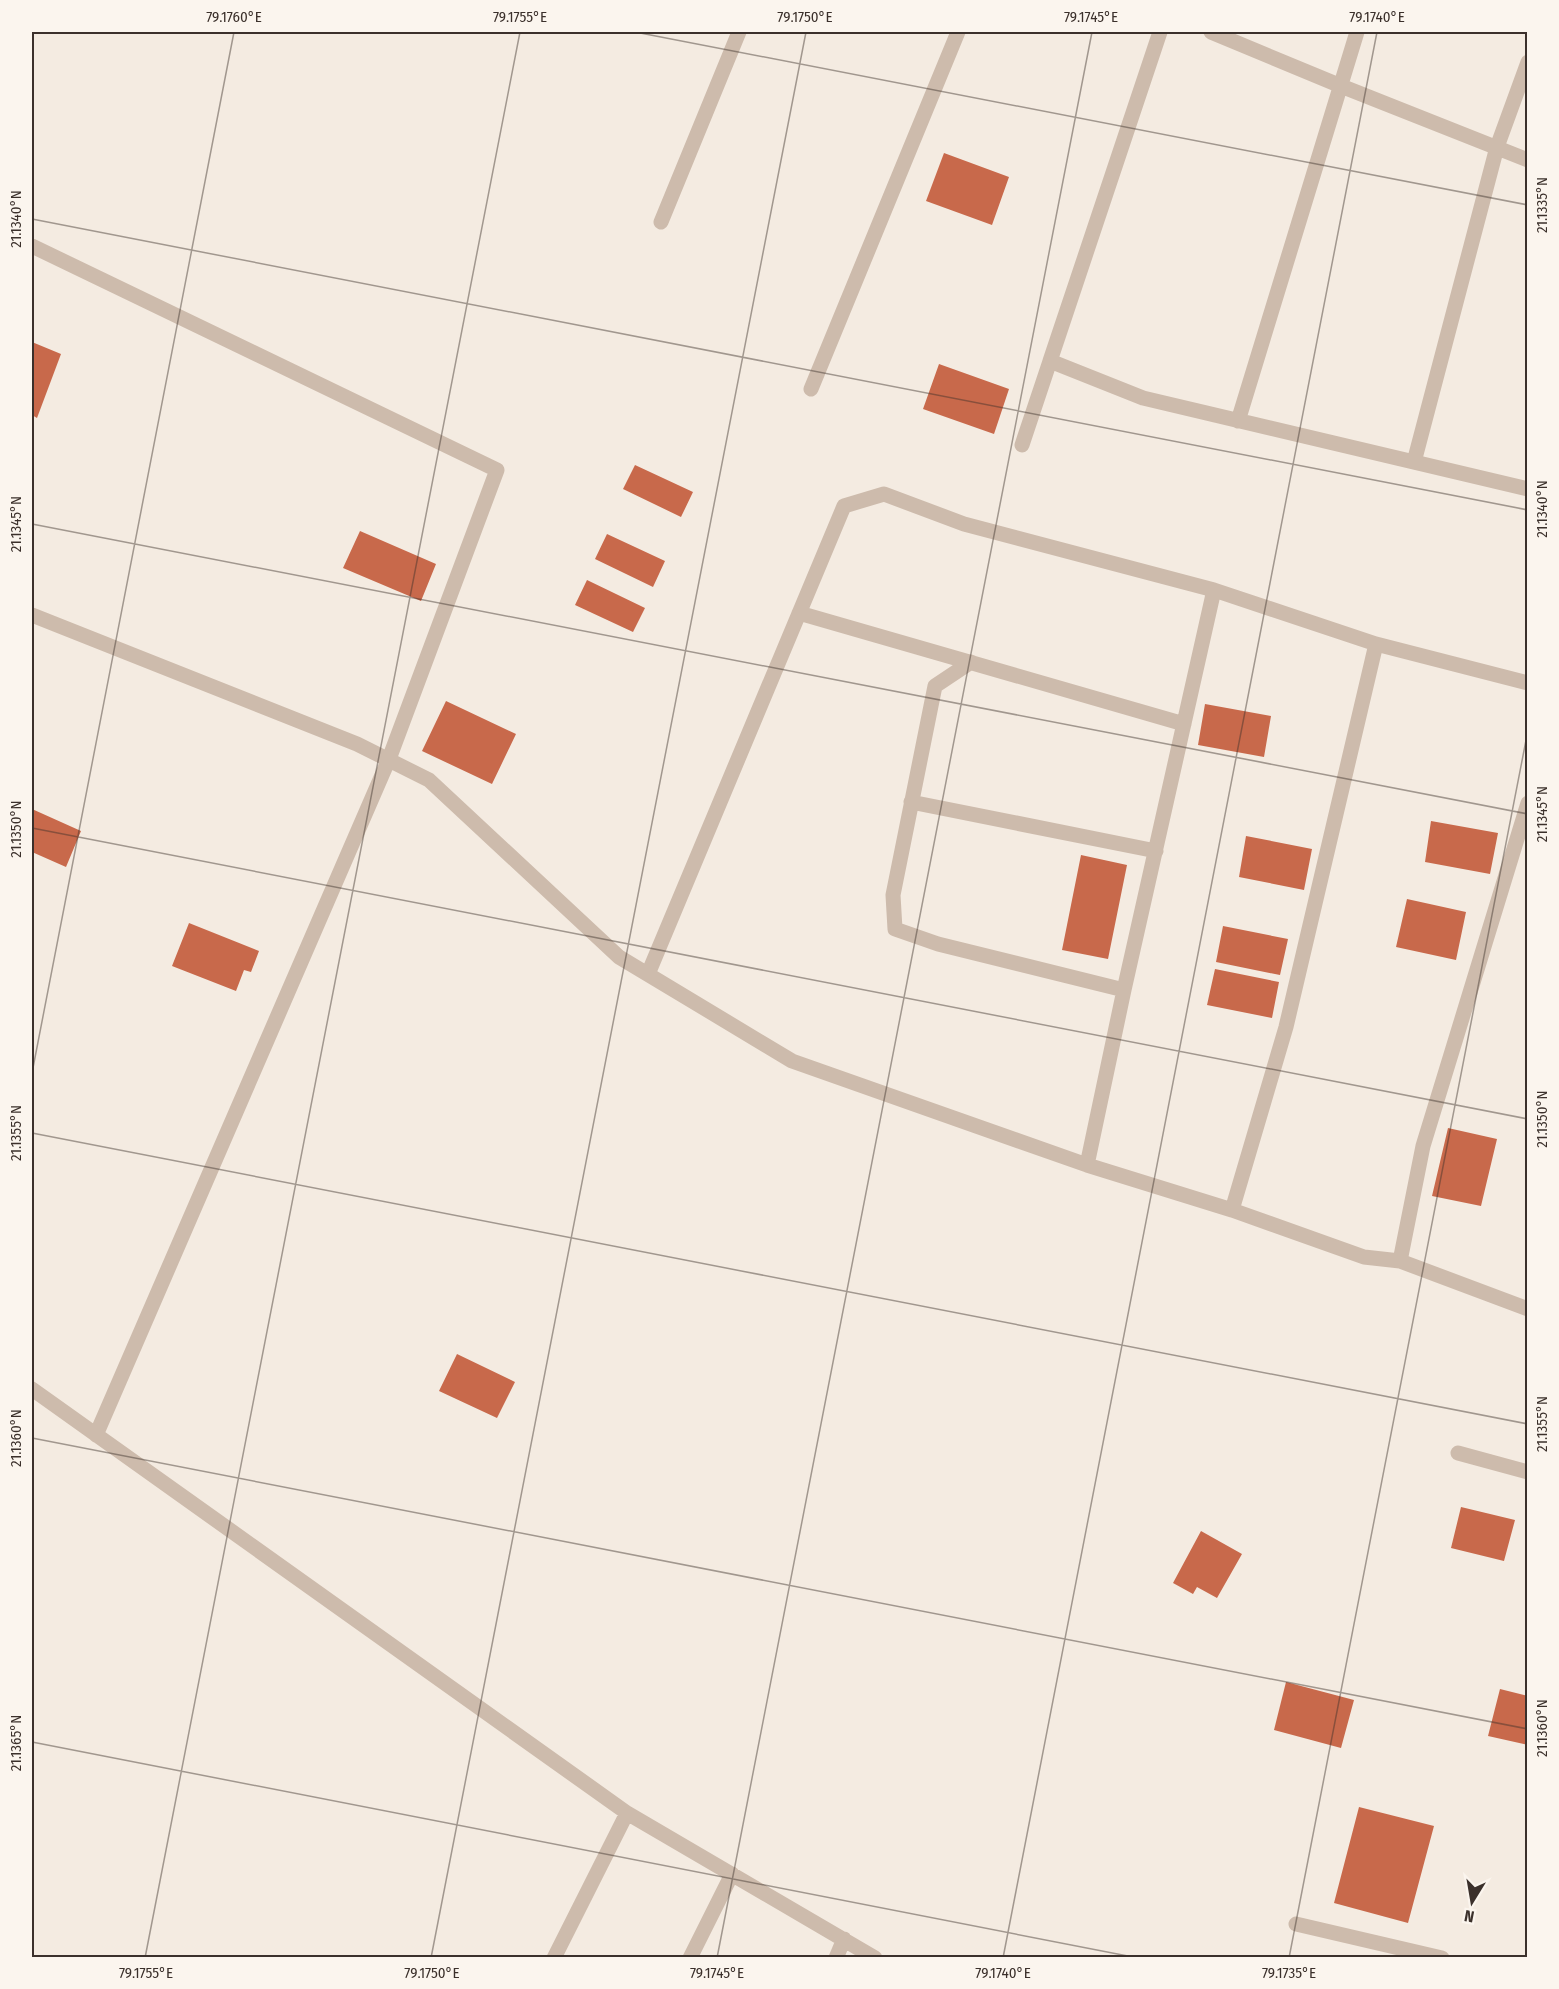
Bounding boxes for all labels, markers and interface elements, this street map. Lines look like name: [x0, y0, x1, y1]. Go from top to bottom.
text: 79.1760°E: [206, 8, 262, 26]
text: 79.1755°E: [493, 8, 547, 26]
text: 79.1750°E: [777, 8, 833, 26]
text: 79.1745°E: [1064, 8, 1118, 26]
text: 79.1740°E: [1349, 8, 1405, 26]
text: 21.1335°N: [1533, 177, 1551, 233]
text: 21.1340°N: [7, 190, 25, 248]
text: 21.1340°N: [1533, 480, 1551, 538]
text: 21.1345°N: [7, 496, 25, 552]
text: 21.1345°N: [1533, 786, 1551, 842]
text: 21.1350°N: [7, 800, 25, 858]
text: 21.1350°N: [1533, 1090, 1551, 1148]
text: 21.1355°N: [7, 1105, 25, 1161]
text: 21.1355°N: [1533, 1396, 1551, 1452]
text: 21.1360°N: [7, 1409, 25, 1467]
text: 21.1360°N: [1533, 1699, 1551, 1757]
text: 21.1365°N: [7, 1715, 25, 1771]
north arrow: [1442, 1872, 1502, 1932]
text: N: [1463, 1906, 1476, 1926]
text: 79.1755°E: [119, 1964, 173, 1982]
text: 79.1750°E: [404, 1964, 460, 1982]
text: 79.1745°E: [690, 1964, 744, 1982]
text: 79.1740°E: [975, 1964, 1031, 1982]
text: 79.1735°E: [1262, 1964, 1316, 1982]

